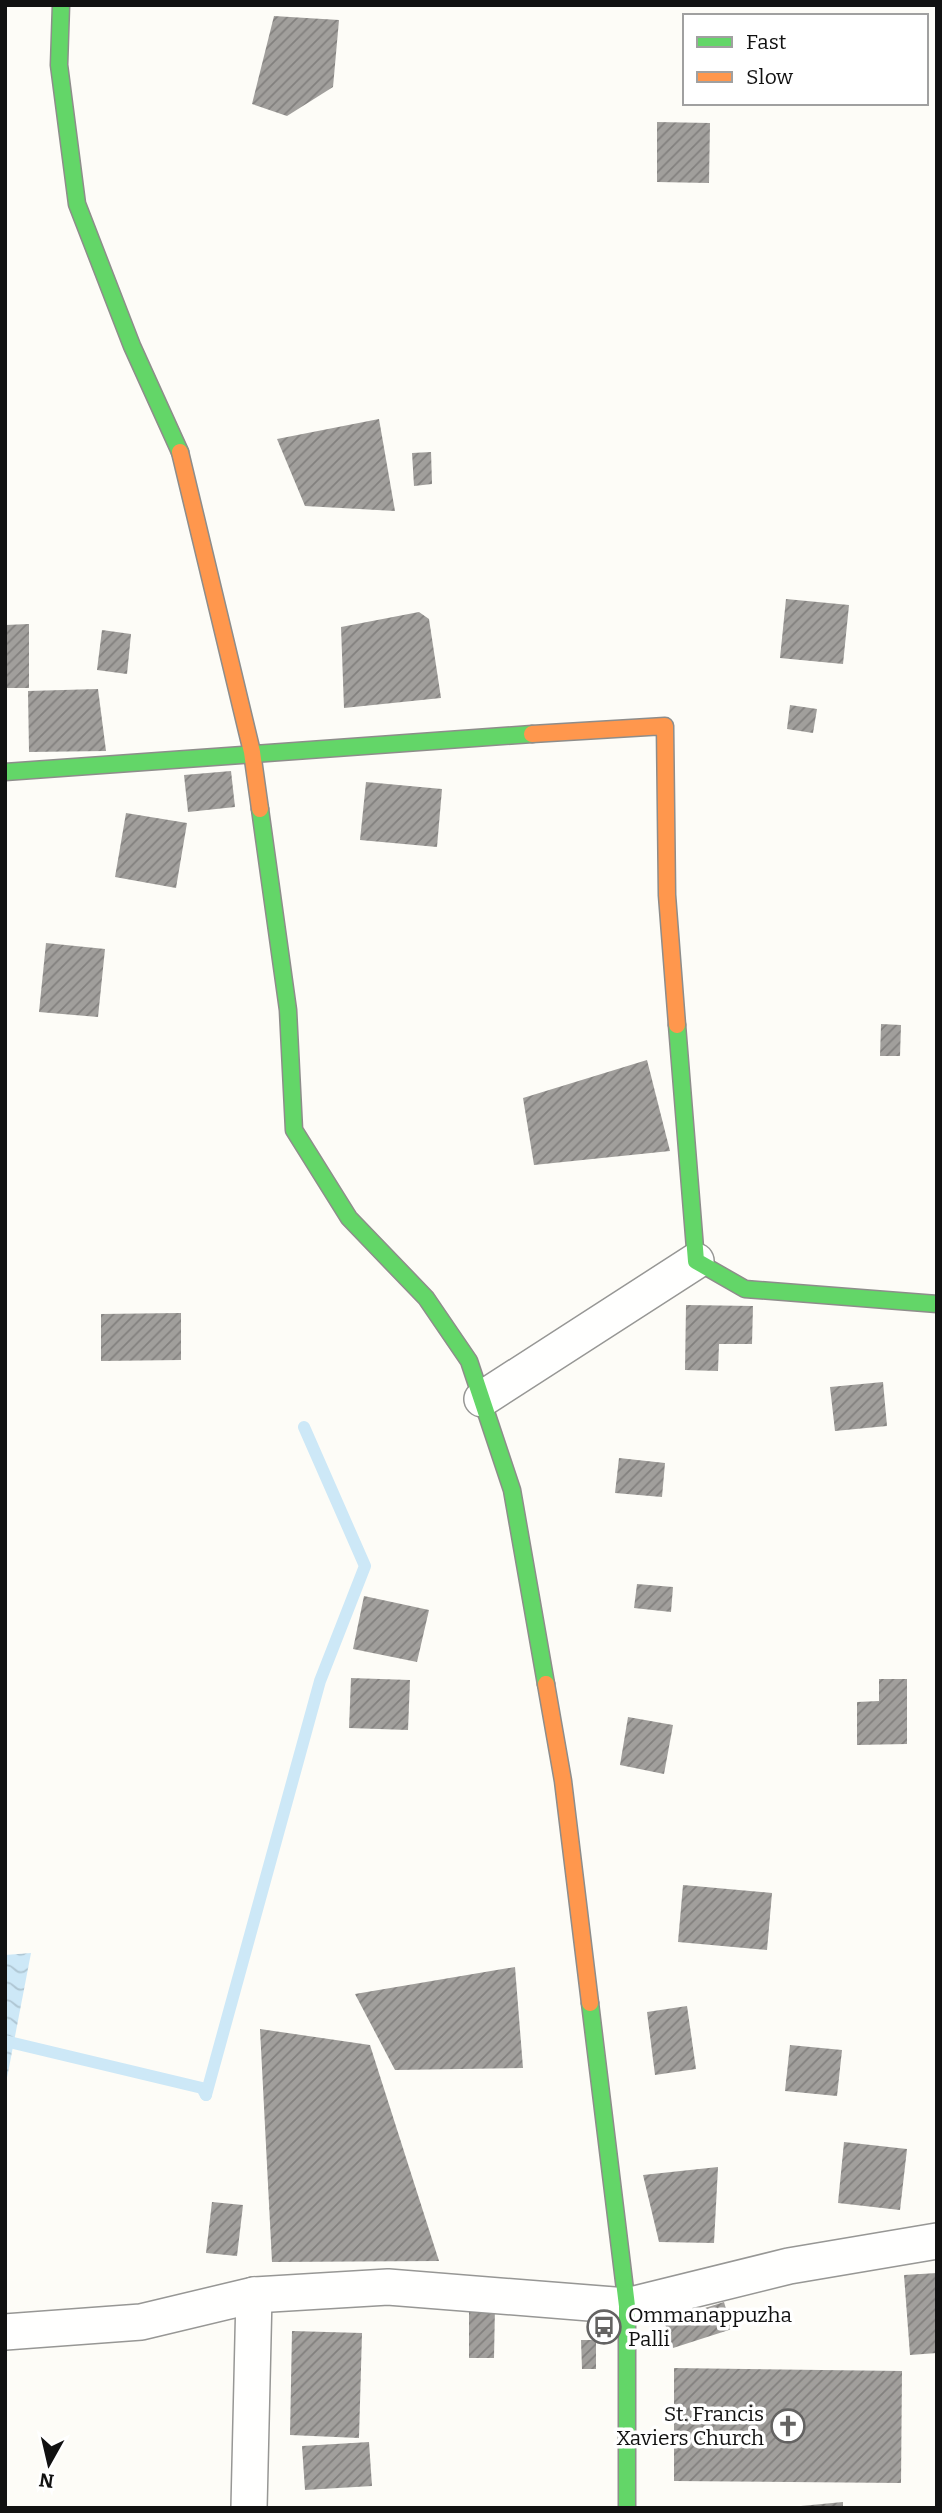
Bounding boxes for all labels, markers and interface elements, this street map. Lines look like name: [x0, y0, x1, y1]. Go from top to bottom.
legend: [683, 14, 928, 105]
text: Fast: [746, 29, 787, 55]
text: Slow: [746, 64, 793, 90]
place label: Ommanappuzha Palli: [628, 2302, 793, 2352]
bus stop icon: Ommanappuzha Palli: [585, 2308, 623, 2346]
place label: St. Francis Xaviers Church: [616, 2401, 764, 2451]
church icon: St. Francis Xaviers Church: [769, 2407, 807, 2445]
north arrow: [14, 2429, 84, 2499]
text: N: [38, 2468, 56, 2493]

